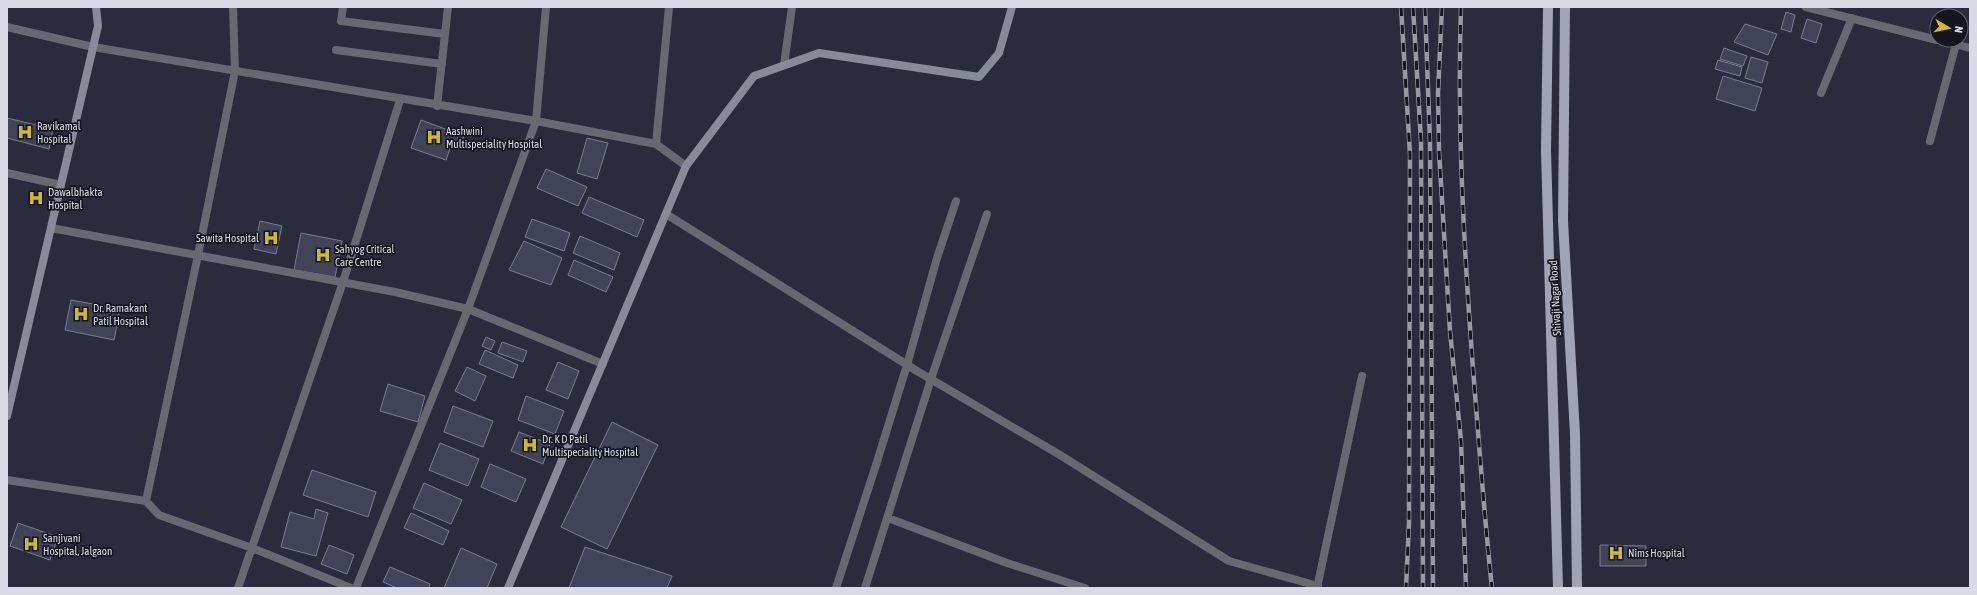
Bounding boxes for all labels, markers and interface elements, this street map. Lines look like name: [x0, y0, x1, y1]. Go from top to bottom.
north arrow: [1929, 8, 1969, 48]
text: N: [1952, 25, 1965, 34]
place label: Ravikamal Hospital: [37, 120, 81, 145]
hospital icon: Ravikamal Hospital: [16, 123, 34, 141]
place label: Aashwini Multispeciality Hospital: [446, 125, 542, 150]
hospital icon: Aashwini Multispeciality Hospital: [425, 128, 443, 146]
place label: Dawalbhakta Hospital: [48, 186, 103, 211]
hospital icon: Dawalbhakta Hospital: [27, 189, 45, 207]
hospital icon: Sawita Hospital: [262, 229, 280, 247]
place label: Sawita Hospital: [196, 232, 259, 244]
place label: Sahyog Critical Care Centre: [335, 243, 395, 268]
hospital icon: Sahyog Critical Care Centre: [314, 246, 332, 264]
street label: Shivaji Nagar Road: [1547, 260, 1563, 336]
place label: Dr. Ramakant Patil Hospital: [93, 302, 148, 327]
hospital icon: Dr. Ramakant Patil Hospital: [72, 305, 90, 323]
place label: Dr. K D Patil Multispeciality Hospital: [542, 433, 638, 458]
hospital icon: Dr. K D Patil Multispeciality Hospital: [521, 436, 539, 454]
place label: Sanjivani Hospital, Jalgaon: [43, 532, 112, 557]
hospital icon: Sanjivani Hospital, Jalgaon: [22, 535, 40, 553]
hospital icon: Nims Hospital: [1607, 544, 1625, 562]
place label: Nims Hospital: [1628, 547, 1685, 559]

